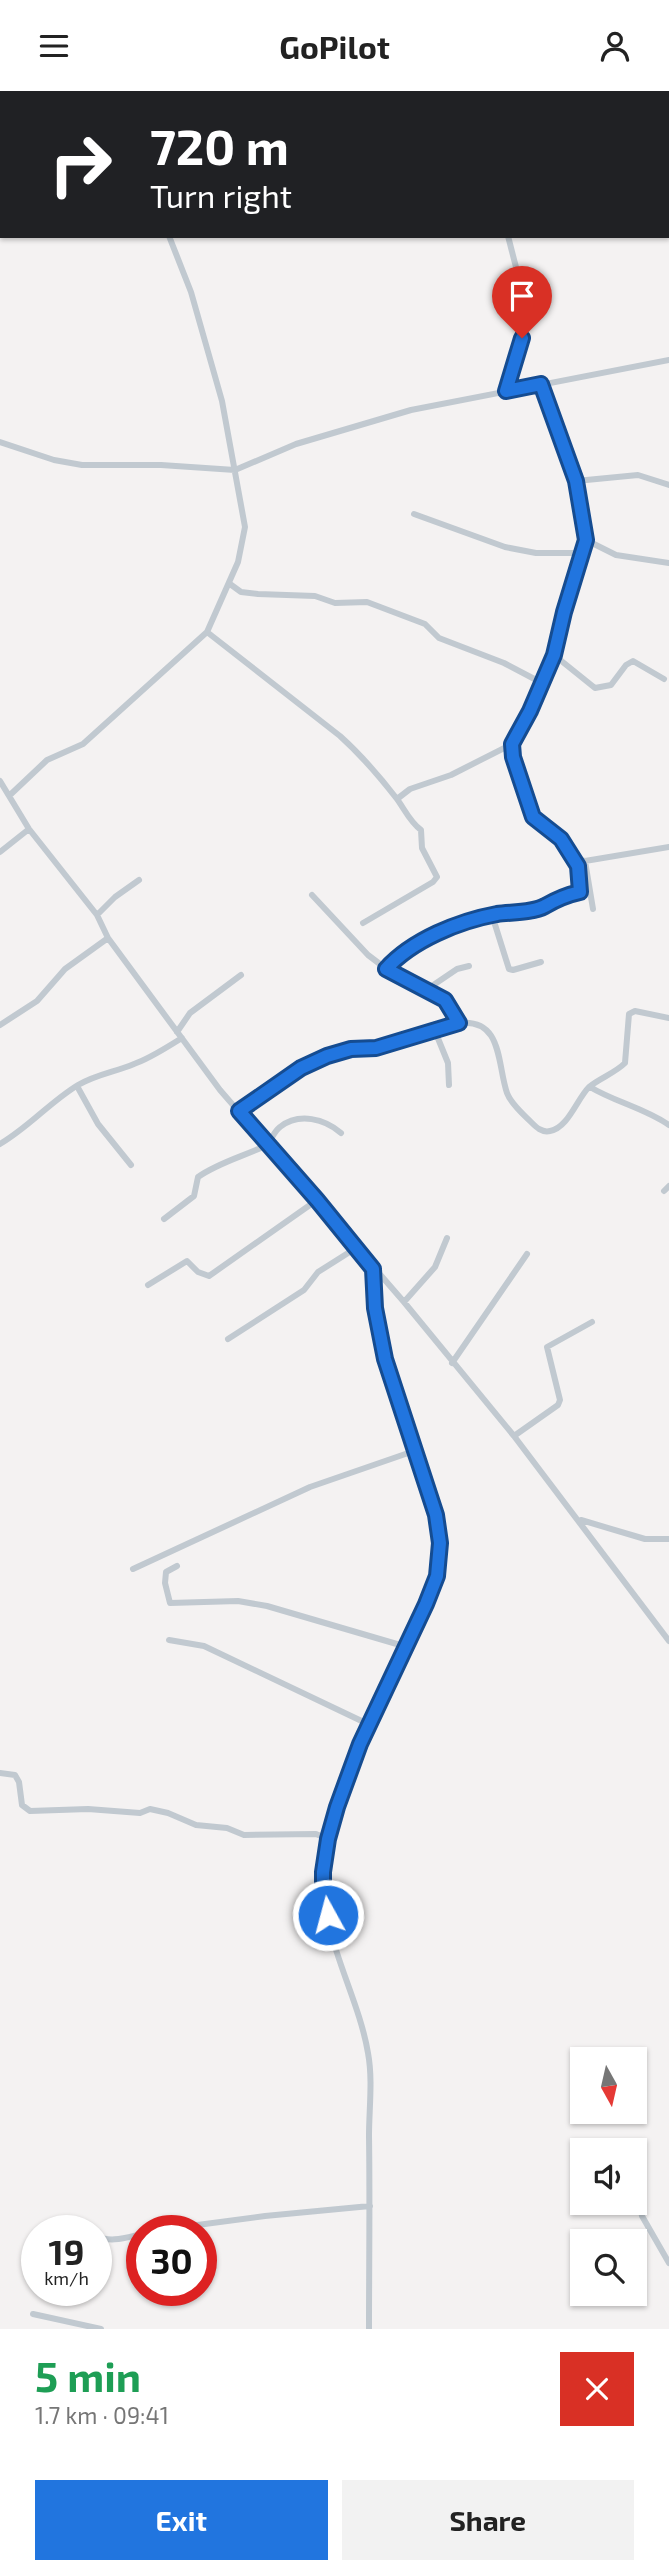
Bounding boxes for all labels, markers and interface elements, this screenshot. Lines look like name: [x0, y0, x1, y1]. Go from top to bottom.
icon: menu: [35, 27, 73, 65]
text: GoPilot: [279, 27, 390, 65]
icon: person: [596, 27, 634, 65]
text: 720 m: [150, 116, 289, 175]
icon: right: [35, 119, 126, 210]
text: Turn right: [150, 176, 292, 214]
pin: [492, 266, 552, 338]
icon: arrive: [503, 277, 541, 315]
position arrow: [291, 1878, 365, 1952]
north arrow: [570, 2047, 648, 2125]
map controls: [570, 2047, 647, 2306]
button: sound: [570, 2138, 647, 2215]
speed limit sign: 30: [126, 2215, 217, 2306]
button: search: [570, 2229, 647, 2306]
text: 19: [49, 2230, 84, 2272]
text: km/h: [44, 2267, 89, 2289]
text: 5 min: [35, 2350, 141, 2400]
button: close: [560, 2352, 634, 2426]
text: 1.7 km · 09:41: [35, 2401, 169, 2429]
button: Exit: [35, 2480, 328, 2560]
button: Share: [342, 2480, 634, 2560]

